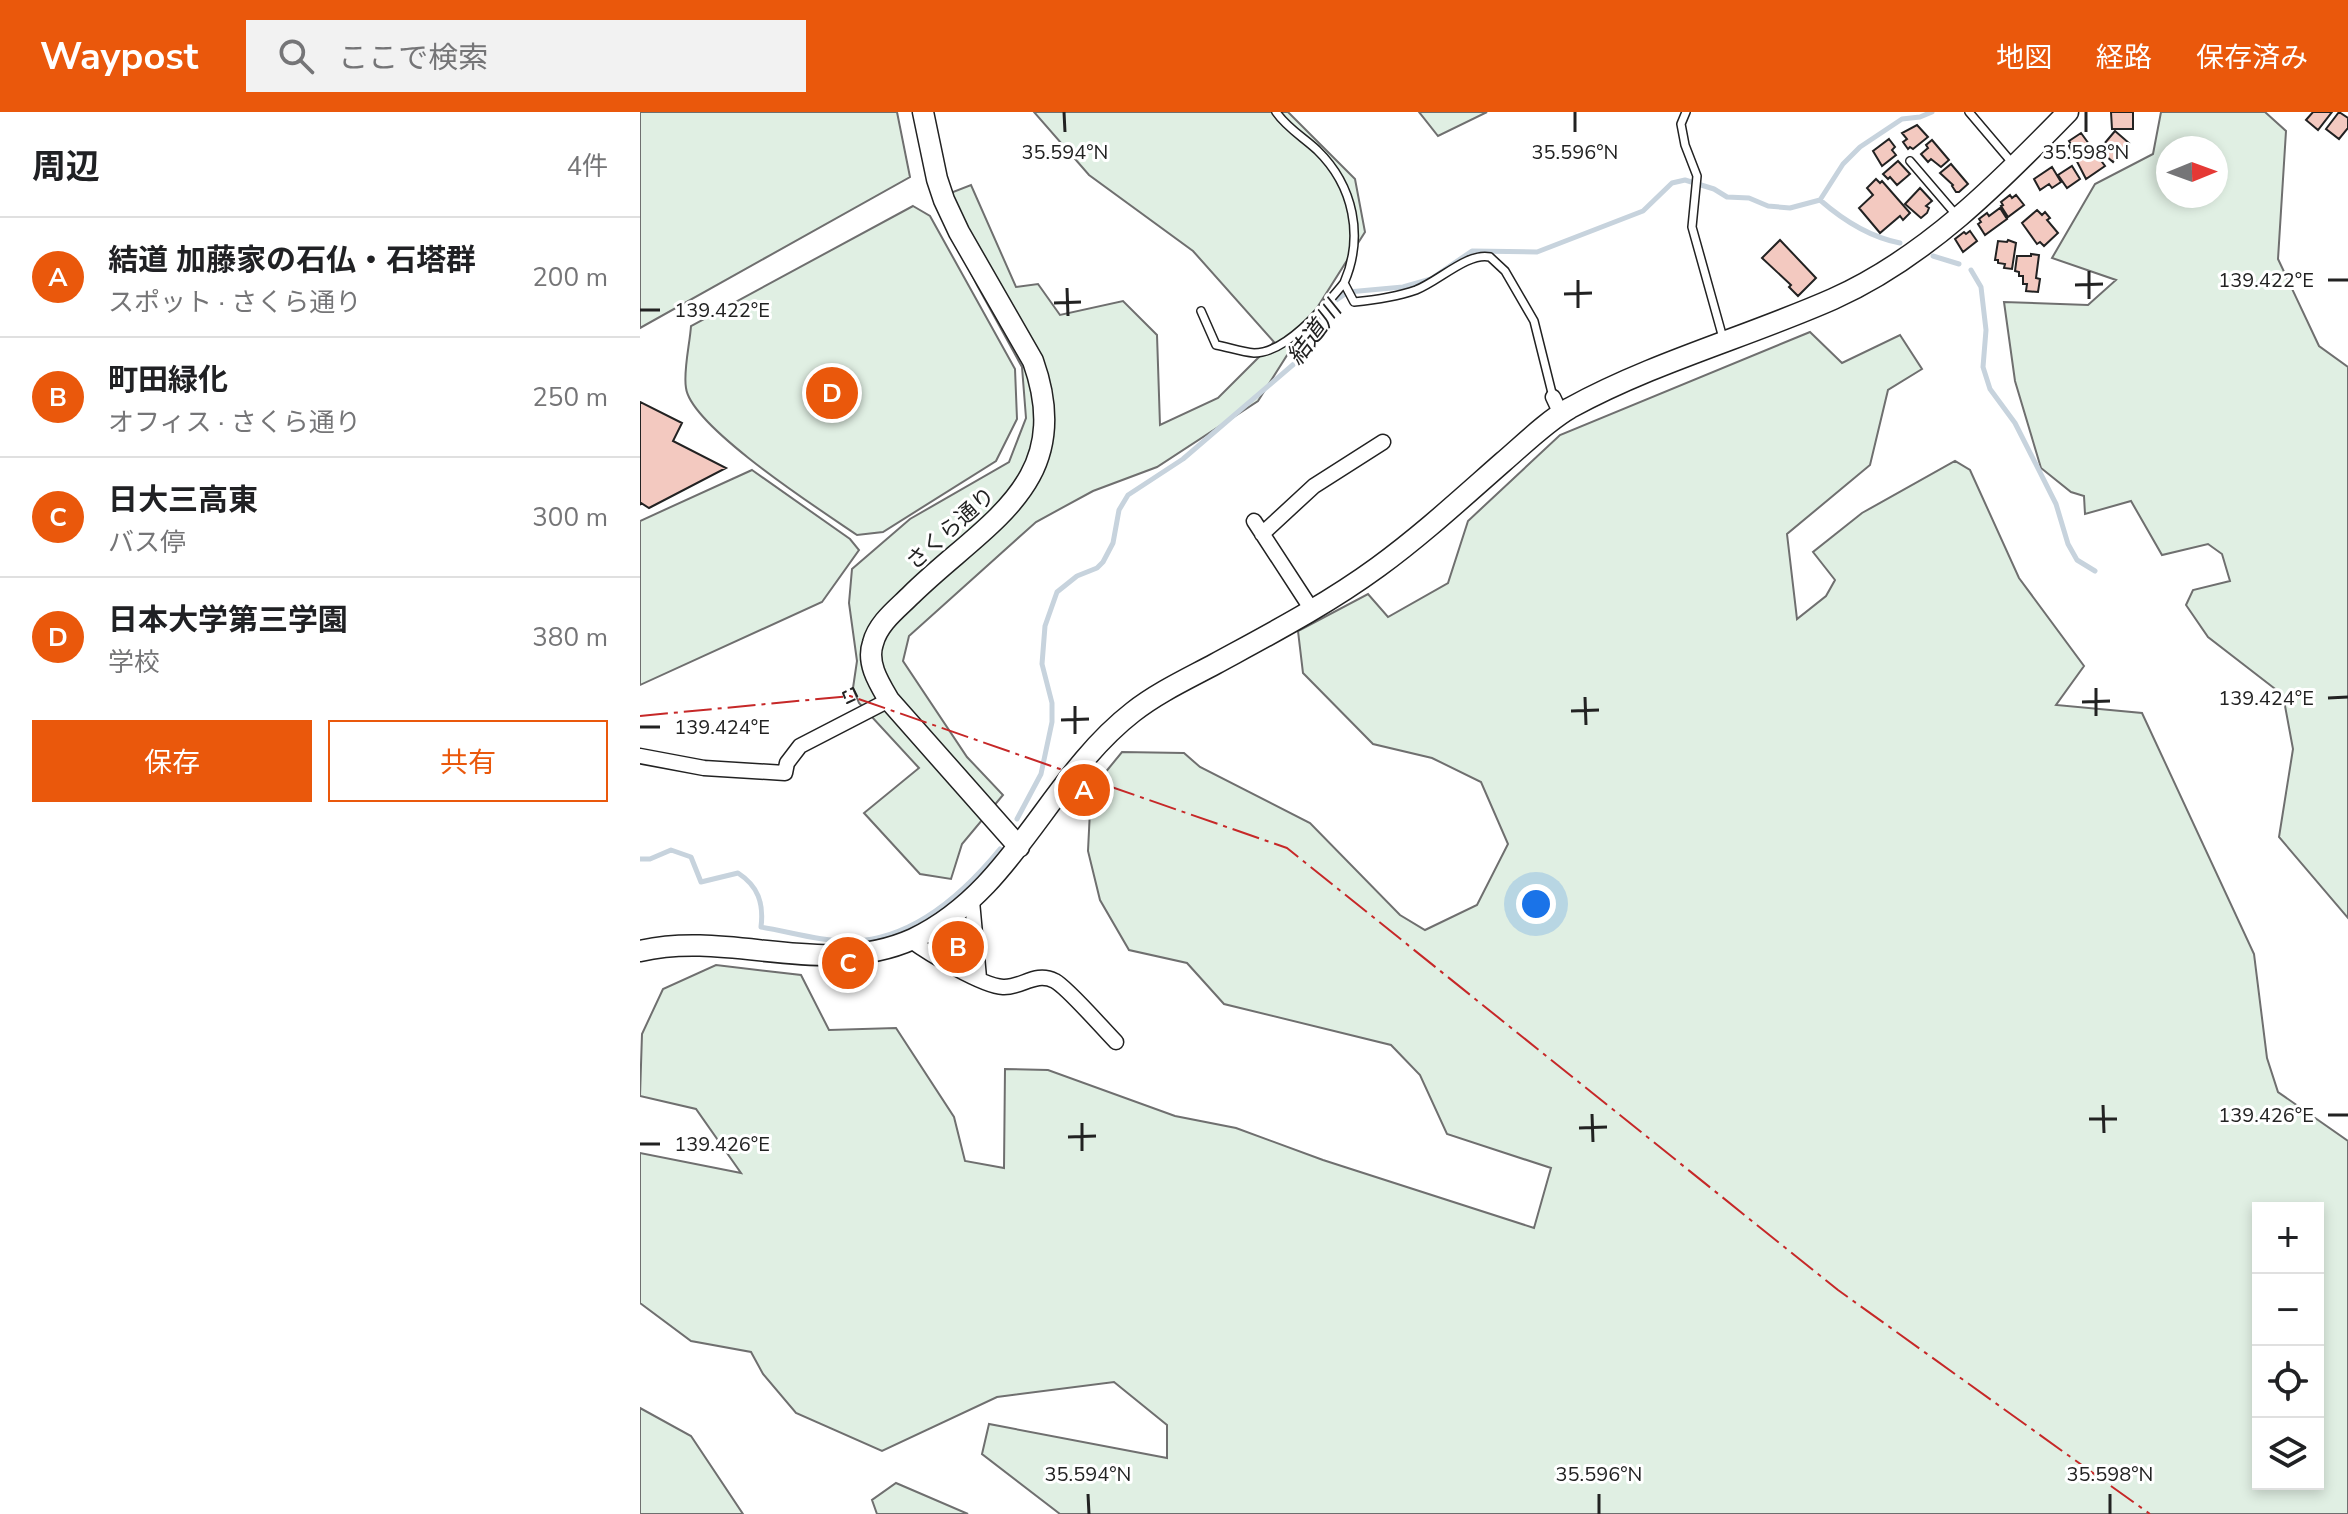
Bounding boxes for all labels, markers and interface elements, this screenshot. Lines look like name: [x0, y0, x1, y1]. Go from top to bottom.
search box: [246, 20, 806, 92]
text: Waypost: [40, 31, 198, 82]
icon: search: [274, 34, 318, 78]
text: ここで検索: [338, 38, 488, 79]
text: 地図: [1996, 39, 2052, 77]
text: 経路: [2096, 39, 2152, 77]
text: 保存済み: [2196, 39, 2308, 77]
north arrow: [2156, 136, 2228, 208]
text: 35.594°N: [1022, 139, 1108, 166]
text: 35.596°N: [1532, 139, 1618, 166]
text: 35.598°N: [2043, 139, 2129, 166]
text: 周辺: [32, 144, 100, 190]
text: 4件: [566, 149, 608, 184]
text: 結道 加藤家の石仏・石塔群: [108, 240, 476, 281]
text: A: [48, 260, 68, 295]
text: 200 m: [532, 260, 608, 295]
text: 139.422°E: [2218, 267, 2314, 294]
text: スポット · さくら通り: [108, 285, 361, 320]
water label: 結道川: [1280, 292, 1350, 371]
text: 139.422°E: [674, 297, 770, 324]
text: 町田緑化: [108, 360, 228, 401]
pin: D: [806, 363, 858, 423]
text: B: [49, 380, 67, 415]
text: 250 m: [532, 380, 608, 415]
text: オフィス · さくら通り: [108, 405, 361, 440]
text: 日大三高東: [108, 480, 258, 521]
street label: さくら通り: [900, 481, 1002, 577]
text: C: [49, 500, 67, 535]
text: 300 m: [532, 500, 608, 535]
text: バス停: [108, 525, 186, 560]
text: 日本大学第三学園: [108, 600, 348, 641]
text: D: [48, 620, 68, 655]
text: 380 m: [532, 620, 608, 655]
text: 学校: [108, 645, 160, 680]
text: 139.424°E: [2218, 685, 2314, 712]
text: 139.424°E: [674, 714, 770, 741]
button: 保存: [32, 720, 312, 802]
button: 共有: [328, 720, 608, 802]
pin: A: [1058, 760, 1110, 820]
your location: [1516, 884, 1556, 924]
pin: B: [932, 917, 984, 977]
pin: C: [822, 933, 874, 993]
text: 139.426°E: [2218, 1102, 2314, 1129]
text: 139.426°E: [674, 1131, 770, 1158]
map controls: [2252, 1202, 2324, 1490]
button: +: [2252, 1202, 2324, 1274]
button: −: [2252, 1274, 2324, 1346]
button: locate: [2252, 1346, 2324, 1418]
button: layers: [2252, 1418, 2324, 1490]
text: 35.594°N: [1045, 1461, 1131, 1488]
text: 35.596°N: [1556, 1461, 1642, 1488]
text: 35.598°N: [2067, 1461, 2153, 1488]

